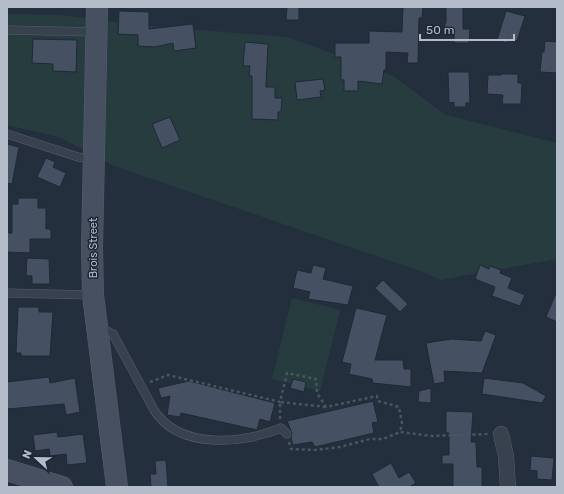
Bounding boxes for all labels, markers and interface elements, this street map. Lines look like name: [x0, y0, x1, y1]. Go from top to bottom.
scale bar: [420, 16, 514, 42]
text: 50 m: [426, 23, 454, 37]
street label: Brois Street: [87, 217, 100, 278]
north arrow: [16, 438, 56, 478]
text: N: [20, 448, 35, 461]

